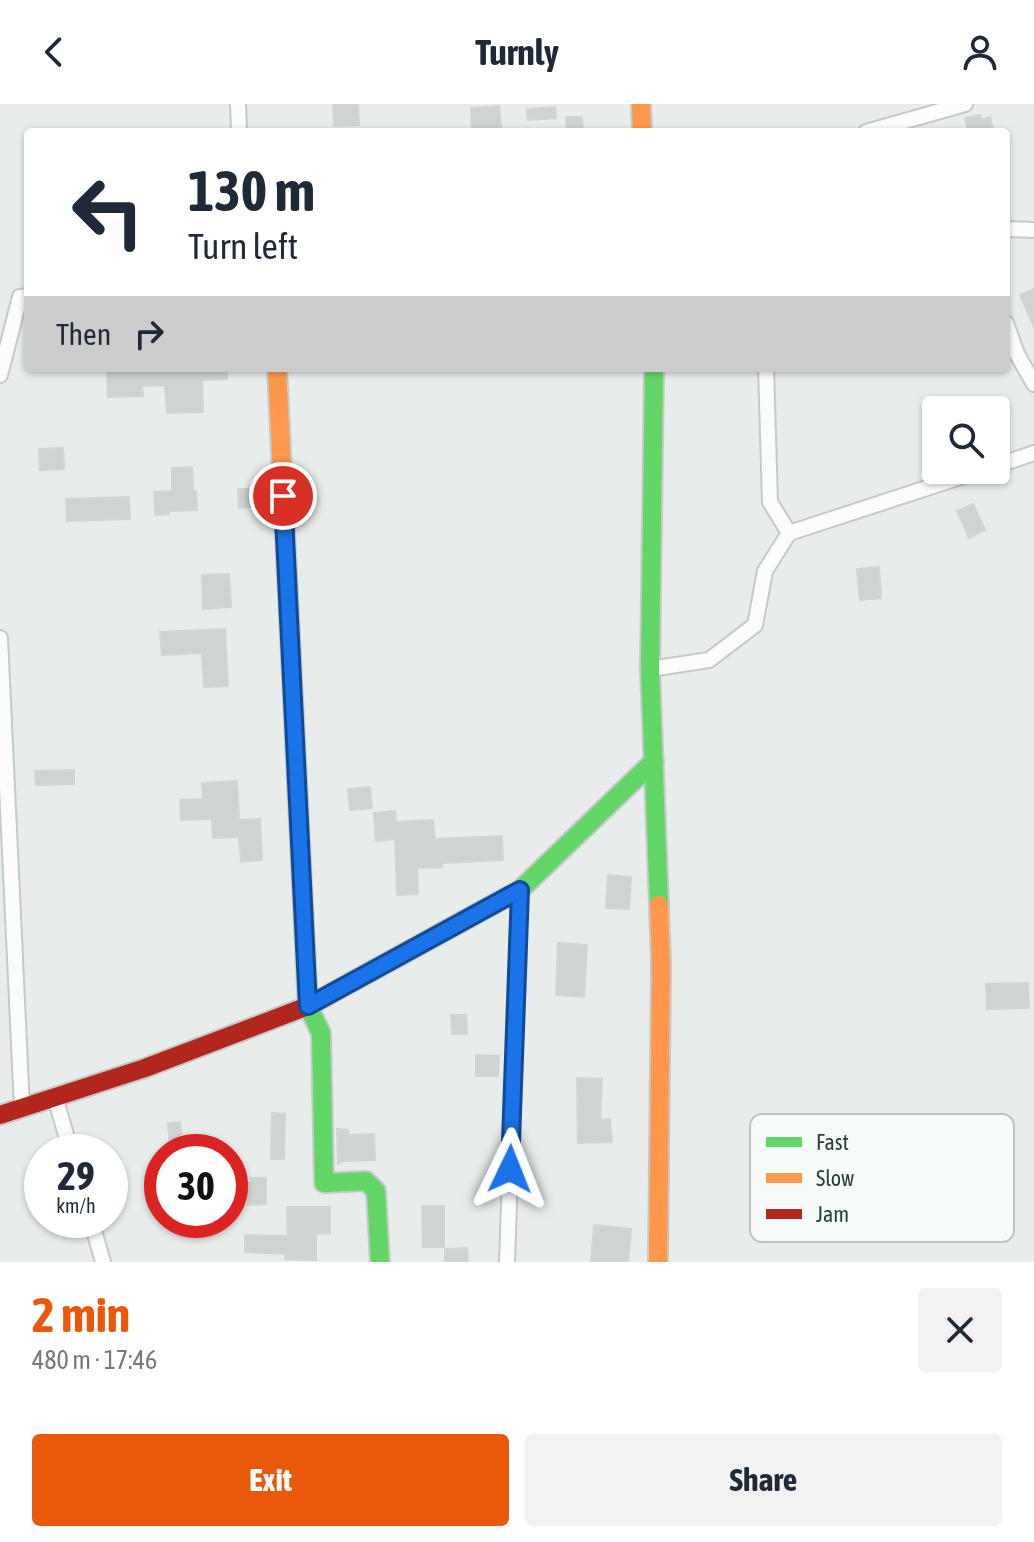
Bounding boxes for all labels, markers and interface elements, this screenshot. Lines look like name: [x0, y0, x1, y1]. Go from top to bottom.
icon: back: [32, 30, 76, 74]
icon: person: [958, 30, 1002, 74]
text: Turnly: [475, 31, 559, 73]
text: 130 m: [188, 159, 315, 223]
icon: left: [56, 160, 160, 264]
text: Turn left: [188, 225, 298, 267]
icon: right: [127, 312, 171, 356]
text: Then: [56, 317, 111, 351]
map controls: [922, 396, 1010, 484]
button: search: [922, 396, 1010, 484]
pin: [249, 462, 317, 530]
icon: arrive: [261, 474, 305, 518]
legend: [750, 1114, 1014, 1242]
position arrow: [468, 1127, 552, 1211]
text: Fast: [816, 1129, 849, 1155]
speed limit sign: 30: [144, 1134, 248, 1238]
text: 29: [57, 1153, 95, 1198]
text: Slow: [816, 1165, 854, 1191]
text: km/h: [56, 1194, 96, 1217]
text: Jam: [816, 1201, 849, 1227]
text: 2 min: [32, 1287, 130, 1342]
button: close: [918, 1288, 1002, 1372]
text: 480 m · 17:46: [32, 1345, 157, 1375]
button: Exit: [32, 1434, 509, 1526]
button: Share: [525, 1434, 1002, 1526]

